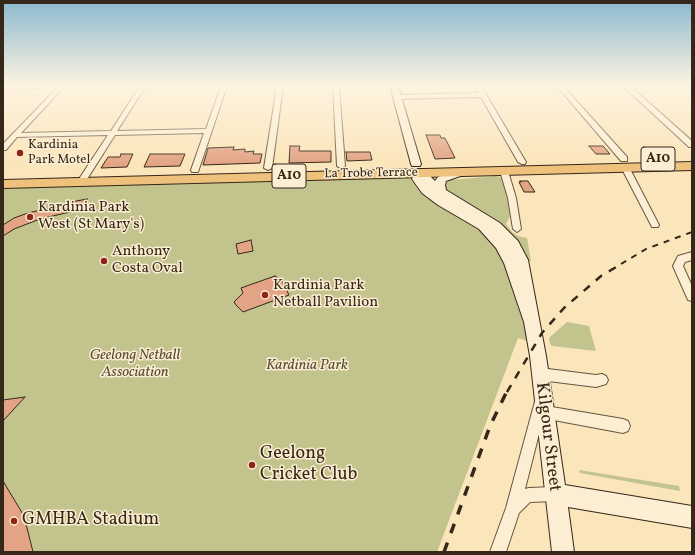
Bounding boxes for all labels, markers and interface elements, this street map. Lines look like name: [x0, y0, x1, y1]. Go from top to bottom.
place label: Kardinia Park Motel: [28, 138, 90, 169]
road number: A10: [641, 147, 675, 171]
marker: Kardinia Park Motel: [15, 148, 25, 158]
road number: A10: [272, 164, 306, 188]
street label: La Trobe Terrace: [324, 165, 418, 183]
place label: Kardinia Park West (St Mary's): [38, 199, 144, 234]
marker: Kardinia Park West (St Mary's): [25, 212, 35, 222]
place label: Anthony Costa Oval: [112, 243, 183, 278]
marker: Anthony Costa Oval: [99, 256, 109, 266]
place label: Kardinia Park Netball Pavilion: [273, 277, 378, 312]
marker: Kardinia Park Netball Pavilion: [260, 290, 270, 300]
park label: Geelong Netball Association: [90, 347, 180, 382]
park label: Kardinia Park: [266, 357, 348, 375]
street label: Kilgour Street: [530, 381, 564, 493]
place label: Geelong Cricket Club: [260, 444, 357, 486]
marker: Geelong Cricket Club: [247, 460, 257, 470]
place label: GMHBA Stadium: [22, 510, 159, 532]
marker: GMHBA Stadium: [9, 516, 19, 526]

